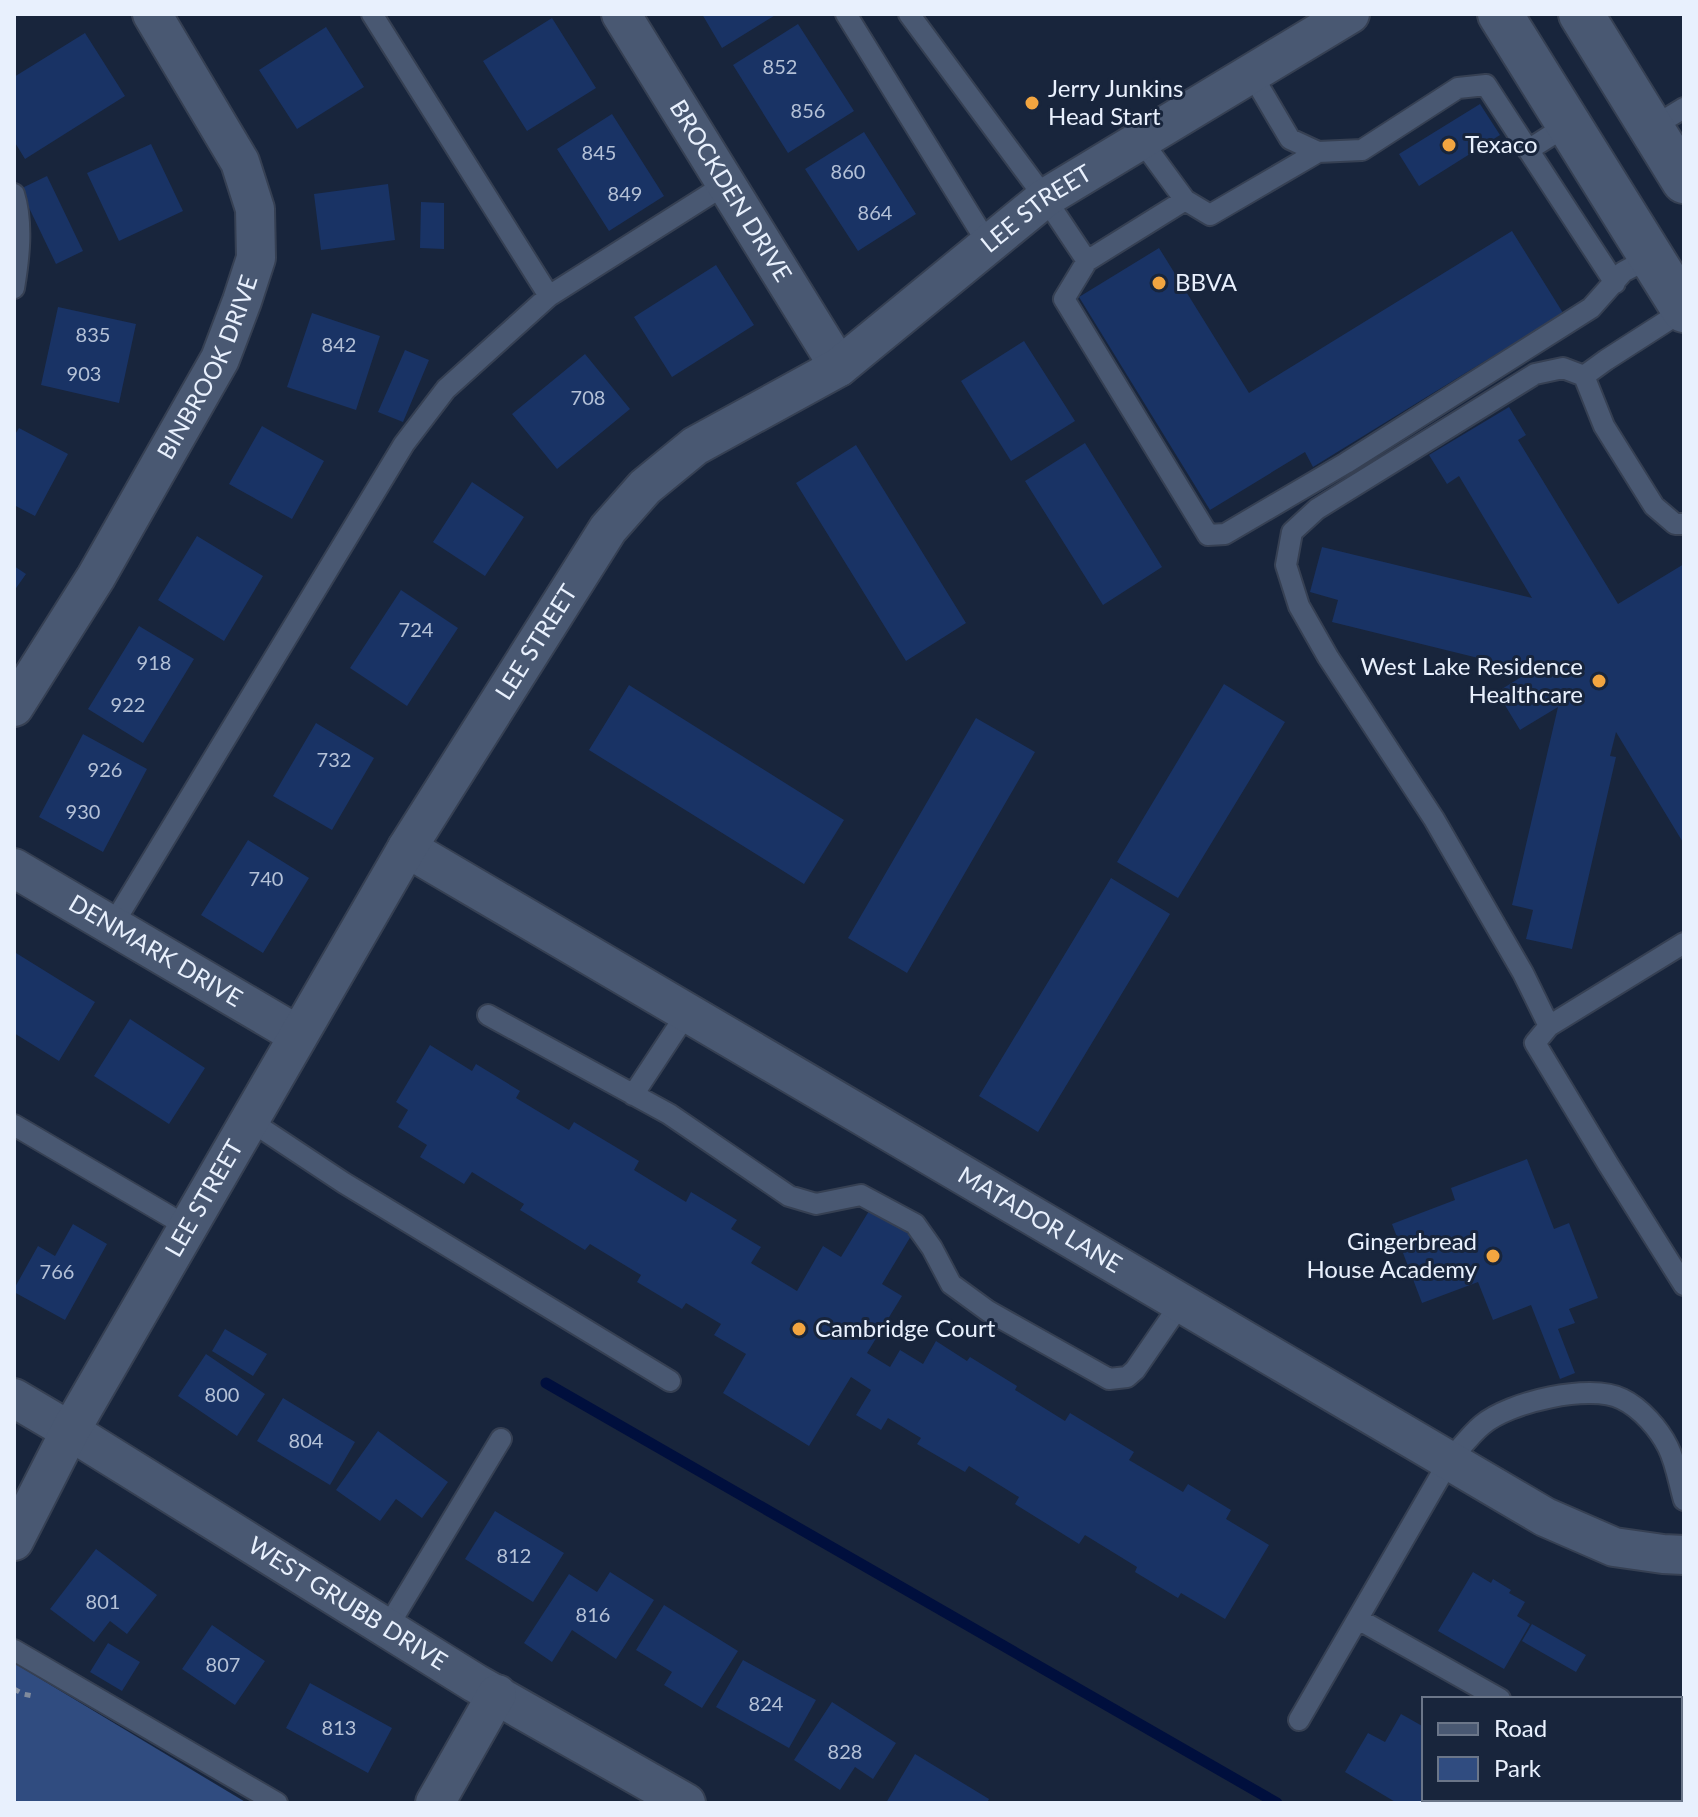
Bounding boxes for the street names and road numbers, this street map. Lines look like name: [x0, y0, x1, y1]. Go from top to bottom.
street label: BROCKDEN DRIVE: [664, 94, 799, 286]
street label: LEE STREET: [974, 157, 1096, 258]
street label: BINBROOK DRIVE: [150, 271, 263, 464]
street label: LEE STREET: [488, 579, 582, 704]
street label: DENMARK DRIVE: [64, 888, 248, 1012]
street label: LEE STREET: [158, 1134, 248, 1261]
street label: MATADOR LANE: [953, 1159, 1128, 1278]
street label: WEST GRUBB DRIVE: [244, 1530, 453, 1675]

